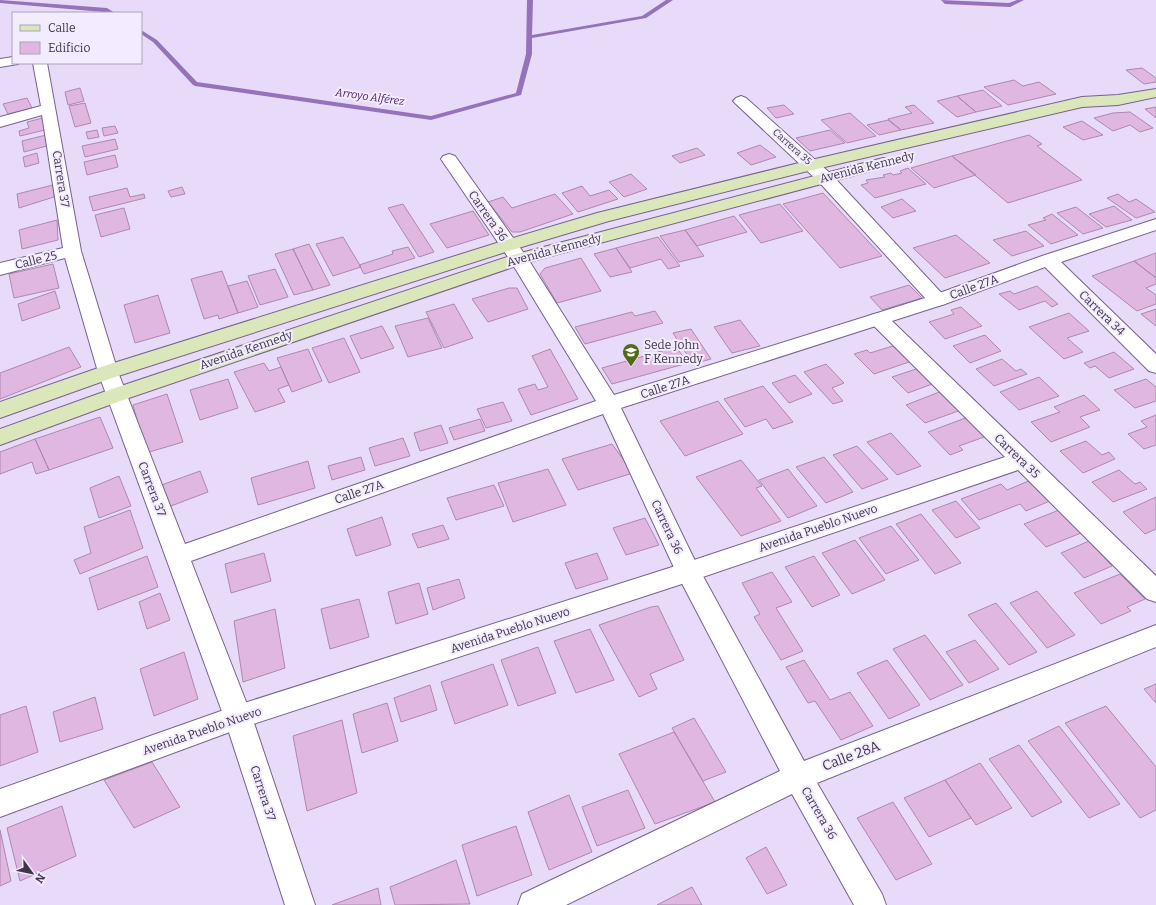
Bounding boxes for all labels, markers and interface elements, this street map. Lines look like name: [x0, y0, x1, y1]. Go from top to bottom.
legend: [12, 12, 142, 64]
text: Calle: [48, 21, 76, 35]
text: Edificio: [48, 41, 90, 55]
water label: Arroyo Alférez: [334, 86, 406, 108]
street label: Carrera 35: [770, 126, 814, 168]
street label: Avenida Kennedy: [818, 148, 917, 186]
street label: Carrera 37: [50, 149, 72, 209]
street label: Carrera 36: [465, 188, 511, 244]
street label: Avenida Kennedy: [505, 230, 603, 269]
street label: Calle 25: [14, 248, 58, 272]
street label: Calle 27A: [948, 272, 1001, 302]
street label: Carrera 34: [1076, 288, 1128, 338]
street label: Avenida Kennedy: [198, 327, 295, 372]
place label: Sede John F Kennedy: [644, 338, 703, 366]
school or university icon: Sede John F Kennedy: [621, 342, 641, 367]
street label: Calle 27A: [639, 372, 692, 402]
street label: Carrera 35: [991, 431, 1043, 481]
street label: Carrera 37: [135, 460, 169, 518]
street label: Calle 27A: [333, 477, 386, 507]
street label: Carrera 36: [648, 498, 686, 556]
street label: Avenida Pueblo Nuevo: [757, 501, 879, 555]
street label: Avenida Pueblo Nuevo: [449, 604, 572, 656]
street label: Avenida Pueblo Nuevo: [141, 704, 263, 758]
street label: Calle 28A: [820, 737, 882, 775]
street label: Carrera 37: [247, 763, 279, 823]
street label: Carrera 36: [798, 784, 840, 842]
north arrow: [12, 853, 52, 893]
text: N: [32, 871, 48, 886]

